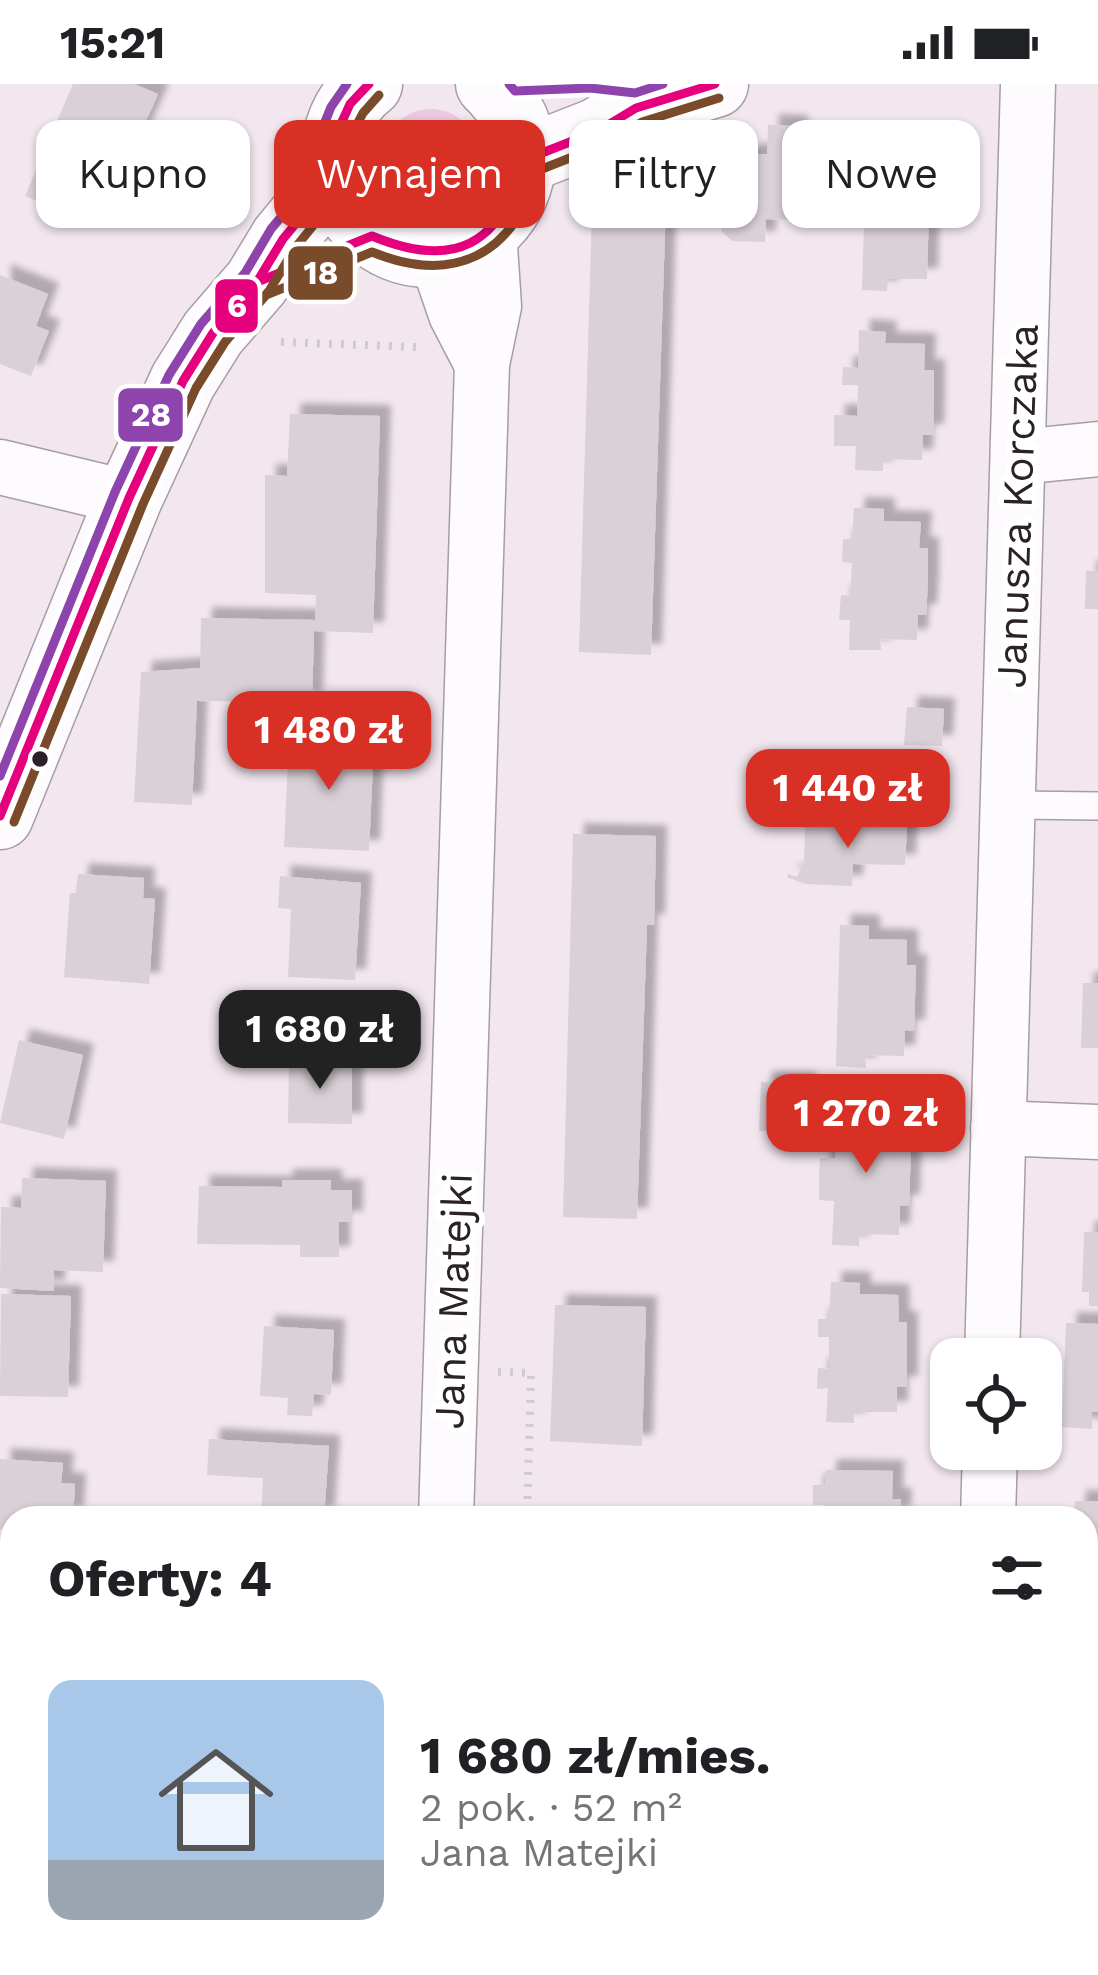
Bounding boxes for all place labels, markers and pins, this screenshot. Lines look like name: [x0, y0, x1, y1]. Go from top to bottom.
pin: 1 480 zł: [205, 691, 453, 793]
unlabelled marker: [29, 748, 51, 770]
pin: 1 440 zł: [724, 749, 972, 851]
pin: 1 680 zł: [196, 990, 444, 1092]
pin: 1 270 zł: [742, 1074, 990, 1176]

